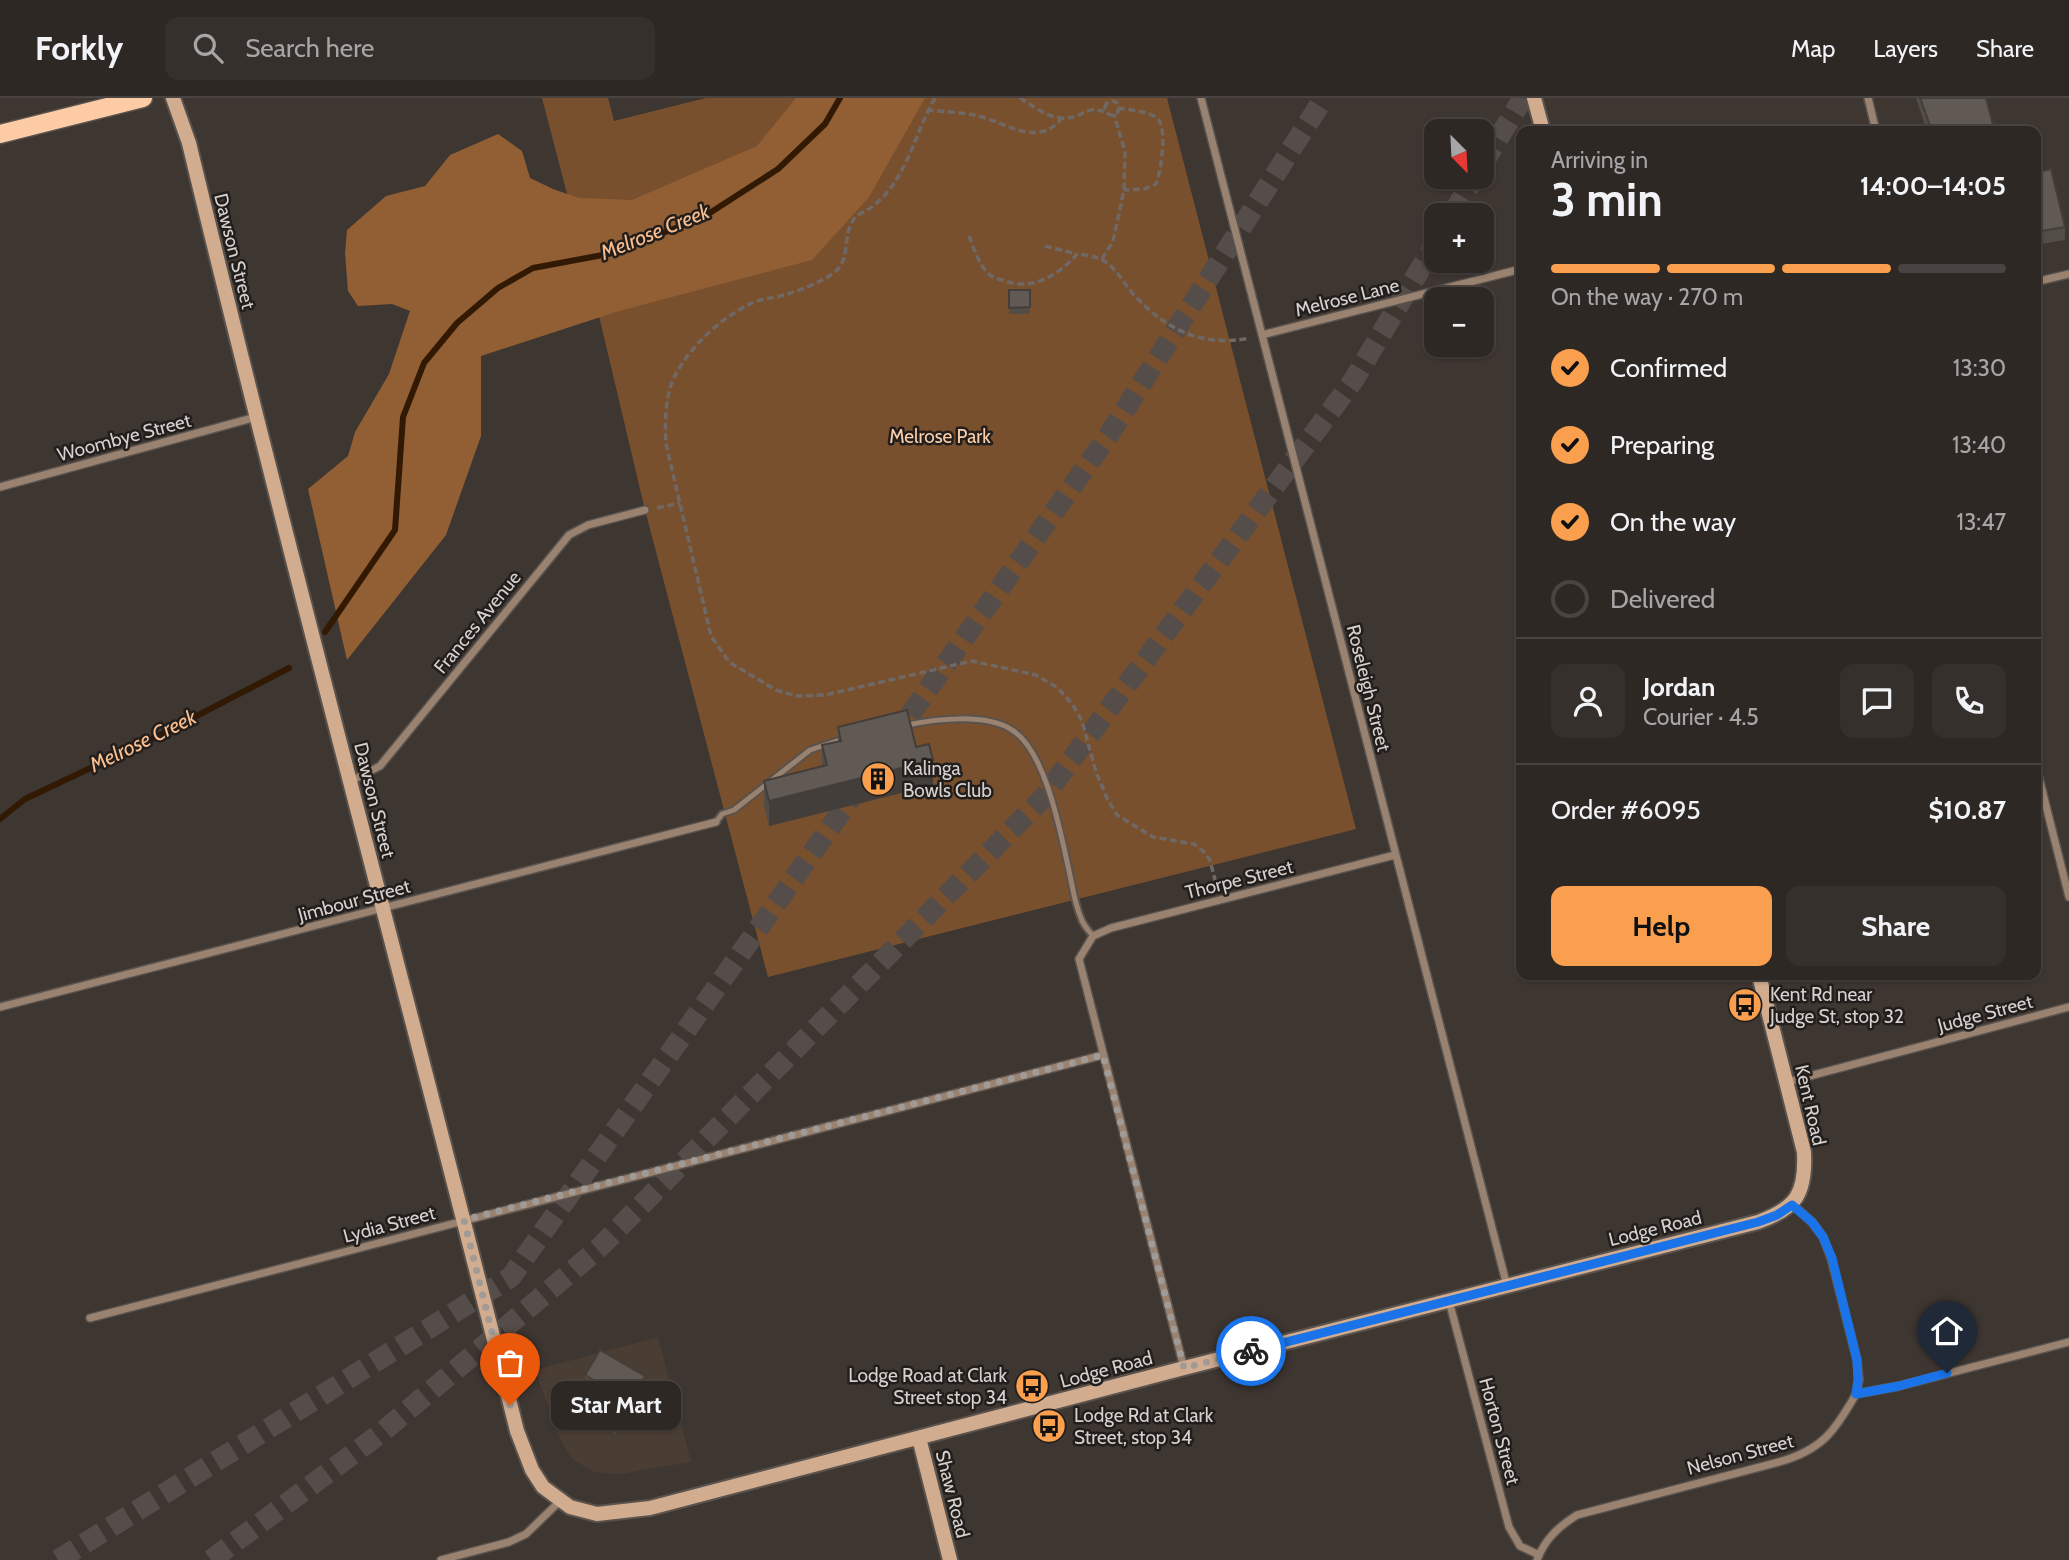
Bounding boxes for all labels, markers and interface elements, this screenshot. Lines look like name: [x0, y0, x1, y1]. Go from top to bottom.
search box: [165, 17, 655, 80]
text: Forkly: [35, 28, 123, 68]
icon: search: [189, 29, 227, 67]
text: Search here: [245, 32, 374, 64]
text: Map: [1791, 34, 1835, 63]
text: Layers: [1873, 34, 1938, 63]
text: Share: [1976, 34, 2034, 63]
north arrow: [1424, 119, 1494, 189]
map controls: [1424, 119, 1494, 357]
text: Arriving in: [1551, 146, 1648, 174]
text: 14:00–14:05: [1860, 170, 2006, 202]
text: 3 min: [1551, 172, 1663, 228]
street label: Dawson Street: [209, 191, 260, 312]
water label: Melrose Creek: [596, 198, 714, 265]
button: +: [1424, 203, 1494, 273]
street label: Melrose Lane: [1293, 273, 1402, 322]
text: On the way · 270 m: [1551, 283, 1743, 311]
button: −: [1424, 287, 1494, 357]
icon: check: [1551, 349, 1589, 387]
text: Confirmed: [1610, 352, 1727, 384]
text: 13:30: [1953, 354, 2006, 382]
street label: Woombye Street: [55, 408, 194, 466]
park label: Melrose Park: [889, 425, 991, 448]
icon: check: [1551, 426, 1589, 464]
text: Preparing: [1610, 429, 1714, 461]
text: 13:40: [1952, 431, 2006, 459]
icon: check: [1551, 503, 1589, 541]
text: On the way: [1610, 506, 1736, 538]
text: 13:47: [1956, 508, 2006, 536]
street label: Frances Avenue: [429, 566, 526, 678]
text: Delivered: [1610, 583, 1715, 615]
street label: Roseleigh Street: [1342, 622, 1396, 755]
button: person: [1551, 664, 1625, 738]
button: chat: [1840, 664, 1914, 738]
button: phone: [1932, 664, 2006, 738]
text: Jordan: [1643, 671, 1715, 703]
text: Courier · 4.5: [1643, 703, 1759, 731]
water label: Melrose Creek: [84, 704, 201, 778]
street label: Dawson Street: [349, 740, 400, 861]
place label: Kalinga Bowls Club: [903, 757, 992, 802]
building icon: Kalinga Bowls Club: [859, 760, 897, 798]
text: Order #6095: [1551, 794, 1701, 826]
text: $10.87: [1929, 794, 2006, 826]
street label: Thorpe Street: [1183, 855, 1296, 904]
street label: Jimbour Street: [294, 874, 413, 927]
button: Help: [1551, 886, 1772, 966]
button: Share: [1786, 886, 2006, 966]
place label: Kent Rd near Judge St, stop 32: [1769, 983, 1904, 1028]
bus stop icon: Kent Rd near Judge St, stop 32: [1726, 986, 1764, 1024]
street label: Judge Street: [1934, 990, 2036, 1037]
street label: Kent Road: [1790, 1062, 1831, 1148]
street label: Lydia Street: [341, 1201, 438, 1248]
street label: Lodge Road: [1606, 1206, 1704, 1251]
pin: [1917, 1301, 1977, 1373]
icon: home: [1928, 1312, 1966, 1350]
courier: [1216, 1316, 1286, 1386]
icon: bike: [1232, 1332, 1270, 1370]
pin: [480, 1333, 540, 1405]
icon: bag: [491, 1344, 529, 1382]
street label: Lodge Road: [1057, 1346, 1155, 1393]
place label: Lodge Road at Clark Street stop 34: [848, 1364, 1007, 1409]
bus stop icon: Lodge Road at Clark Street stop 34: [1013, 1367, 1051, 1405]
street label: Horton Street: [1474, 1375, 1525, 1488]
callout: Star Mart: [552, 1380, 682, 1430]
text: Star Mart: [570, 1391, 662, 1419]
place label: Lodge Rd at Clark Street, stop 34: [1074, 1404, 1214, 1449]
bus stop icon: Lodge Rd at Clark Street, stop 34: [1030, 1407, 1068, 1445]
street label: Nelson Street: [1684, 1429, 1796, 1480]
street label: Shaw Road: [931, 1448, 974, 1540]

